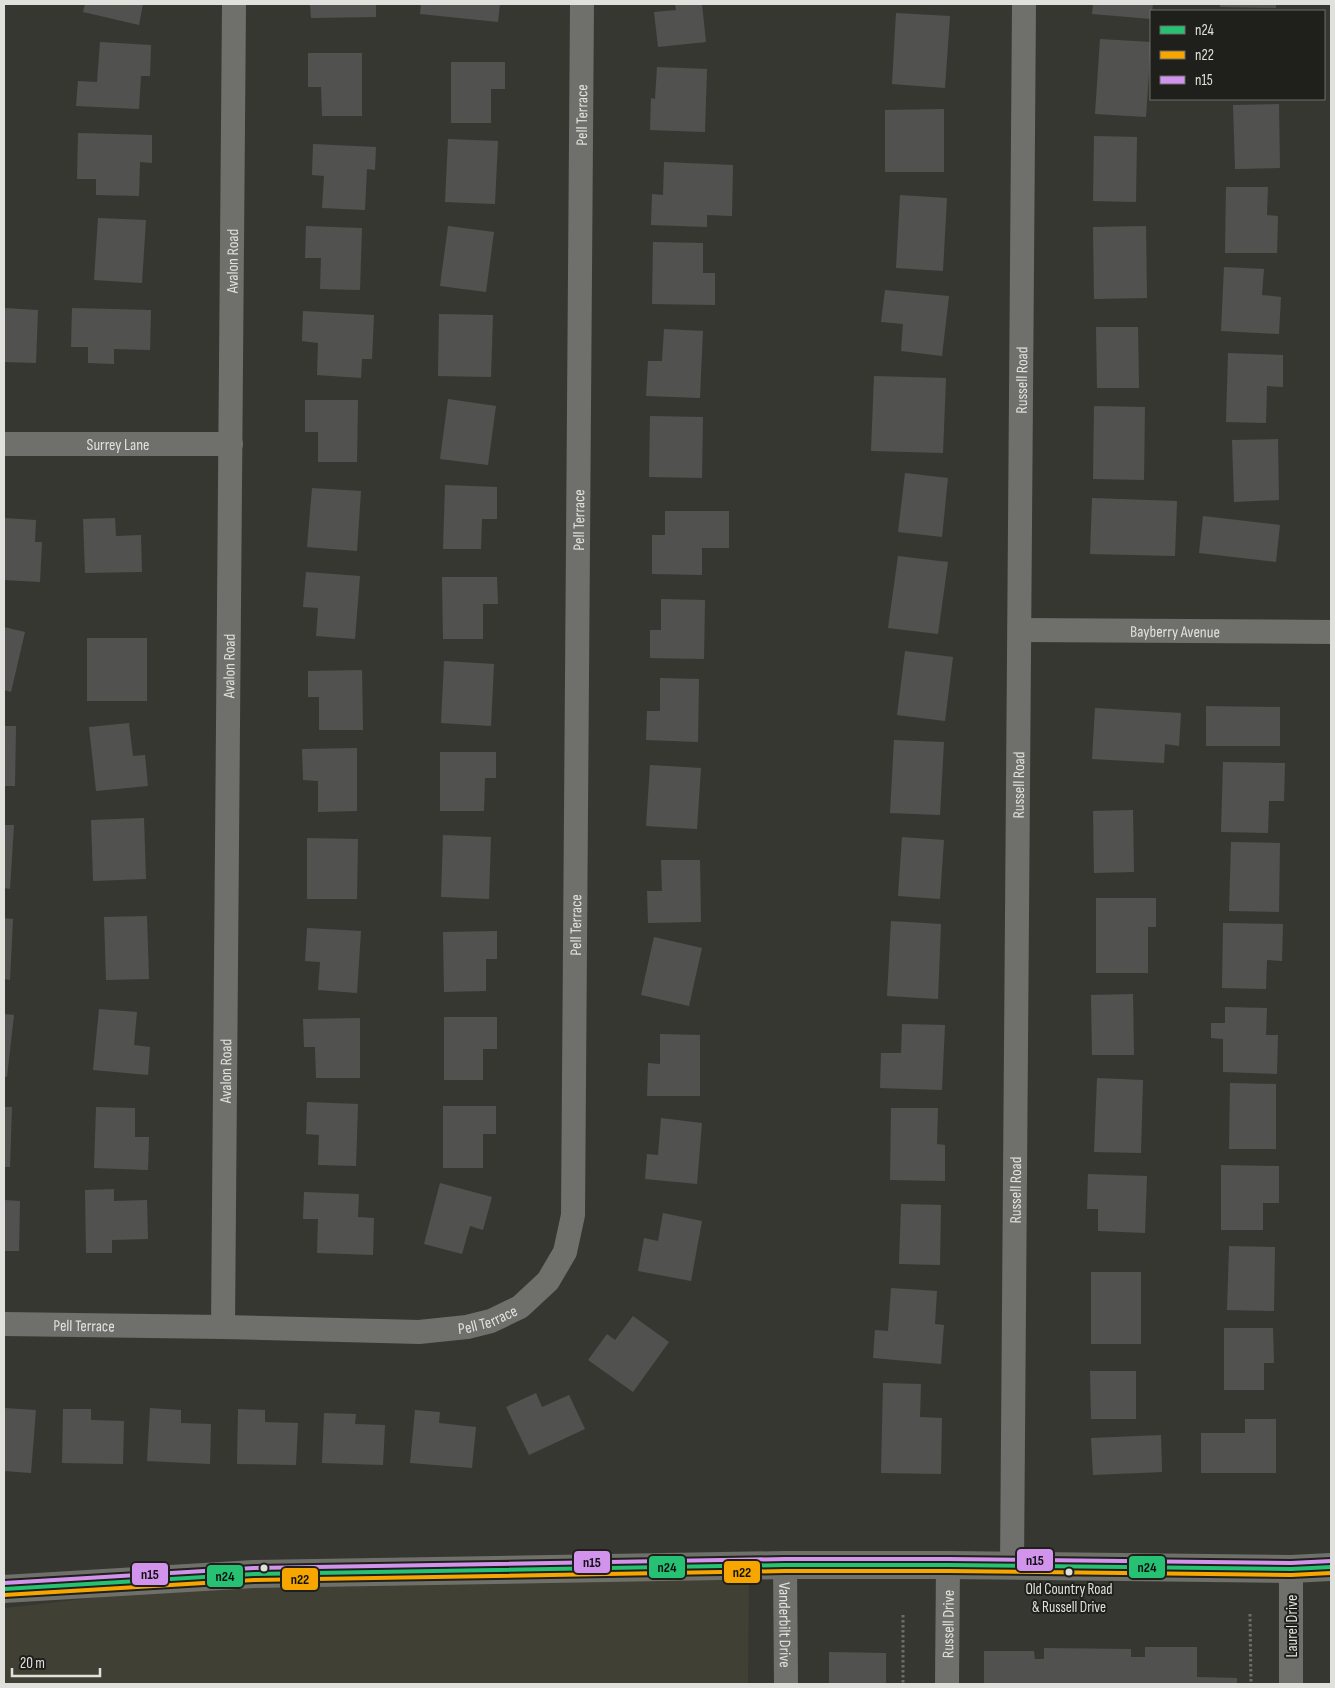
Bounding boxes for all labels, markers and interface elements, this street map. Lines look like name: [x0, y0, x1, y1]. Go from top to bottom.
legend: [1150, 10, 1325, 100]
text: n24: [1195, 21, 1214, 40]
text: n22: [1195, 46, 1214, 65]
text: n15: [1195, 71, 1213, 90]
street label: Pell Terrace: [573, 84, 592, 146]
street label: Avalon Road: [224, 229, 243, 294]
street label: Russell Road: [1013, 346, 1032, 414]
street label: Surrey Lane: [87, 436, 149, 455]
street label: Pell Terrace: [570, 489, 589, 551]
street label: Bayberry Avenue: [1130, 623, 1220, 642]
street label: Avalon Road: [220, 634, 240, 699]
street label: Russell Road: [1010, 751, 1029, 819]
street label: Pell Terrace: [567, 894, 586, 956]
street label: Avalon Road: [217, 1039, 236, 1104]
street label: Russell Road: [1007, 1156, 1026, 1224]
street label: Pell Terrace: [457, 1302, 521, 1339]
street label: Pell Terrace: [53, 1317, 115, 1337]
line badge: n15: [1016, 1548, 1054, 1572]
line badge: n15: [573, 1550, 611, 1574]
text: n15: [1026, 1552, 1044, 1569]
text: n15: [583, 1554, 601, 1571]
line badge: n24: [648, 1555, 686, 1579]
line badge: n24: [1128, 1555, 1166, 1579]
text: n24: [658, 1559, 677, 1576]
text: n24: [1138, 1559, 1157, 1576]
line badge: n22: [723, 1560, 761, 1584]
line badge: n15: [131, 1562, 169, 1586]
unlabelled marker: [259, 1563, 269, 1573]
line badge: n24: [206, 1564, 244, 1588]
text: n22: [733, 1564, 751, 1581]
text: n15: [141, 1566, 159, 1583]
line badge: n22: [281, 1567, 319, 1591]
marker: Old Country Road & Russell Drive: [1064, 1567, 1074, 1577]
text: n24: [216, 1568, 235, 1585]
text: n22: [291, 1571, 309, 1588]
place label: Old Country Road & Russell Drive: [1025, 1580, 1113, 1617]
street label: Vanderbilt Drive: [774, 1582, 794, 1668]
street label: Russell Drive: [939, 1590, 959, 1658]
street label: Laurel Drive: [1283, 1595, 1302, 1658]
scale bar: [12, 1646, 100, 1678]
text: 20 m: [20, 1654, 45, 1673]

